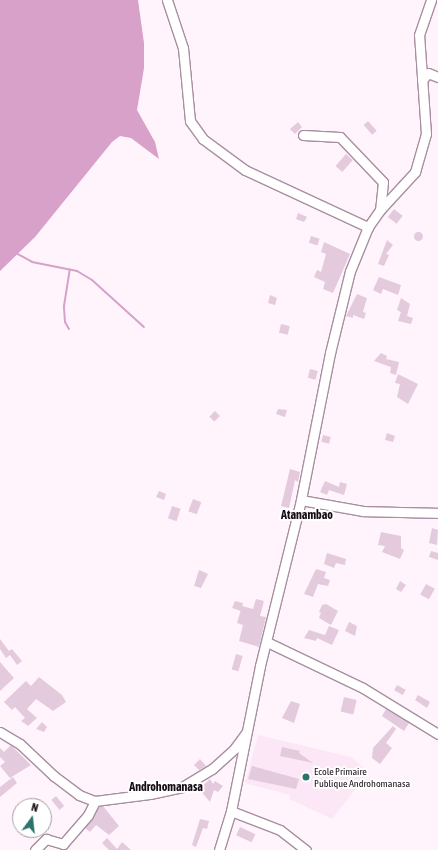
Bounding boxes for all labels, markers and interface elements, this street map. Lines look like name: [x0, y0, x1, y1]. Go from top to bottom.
district label: Atanambao: [281, 509, 333, 523]
place label: Ecole Primaire Publique Androhomanasa: [314, 765, 410, 788]
marker: Ecole Primaire Publique Androhomanasa: [301, 772, 311, 782]
district label: Androhomanasa: [129, 781, 203, 795]
north arrow: [12, 798, 52, 838]
text: N: [30, 801, 40, 814]

